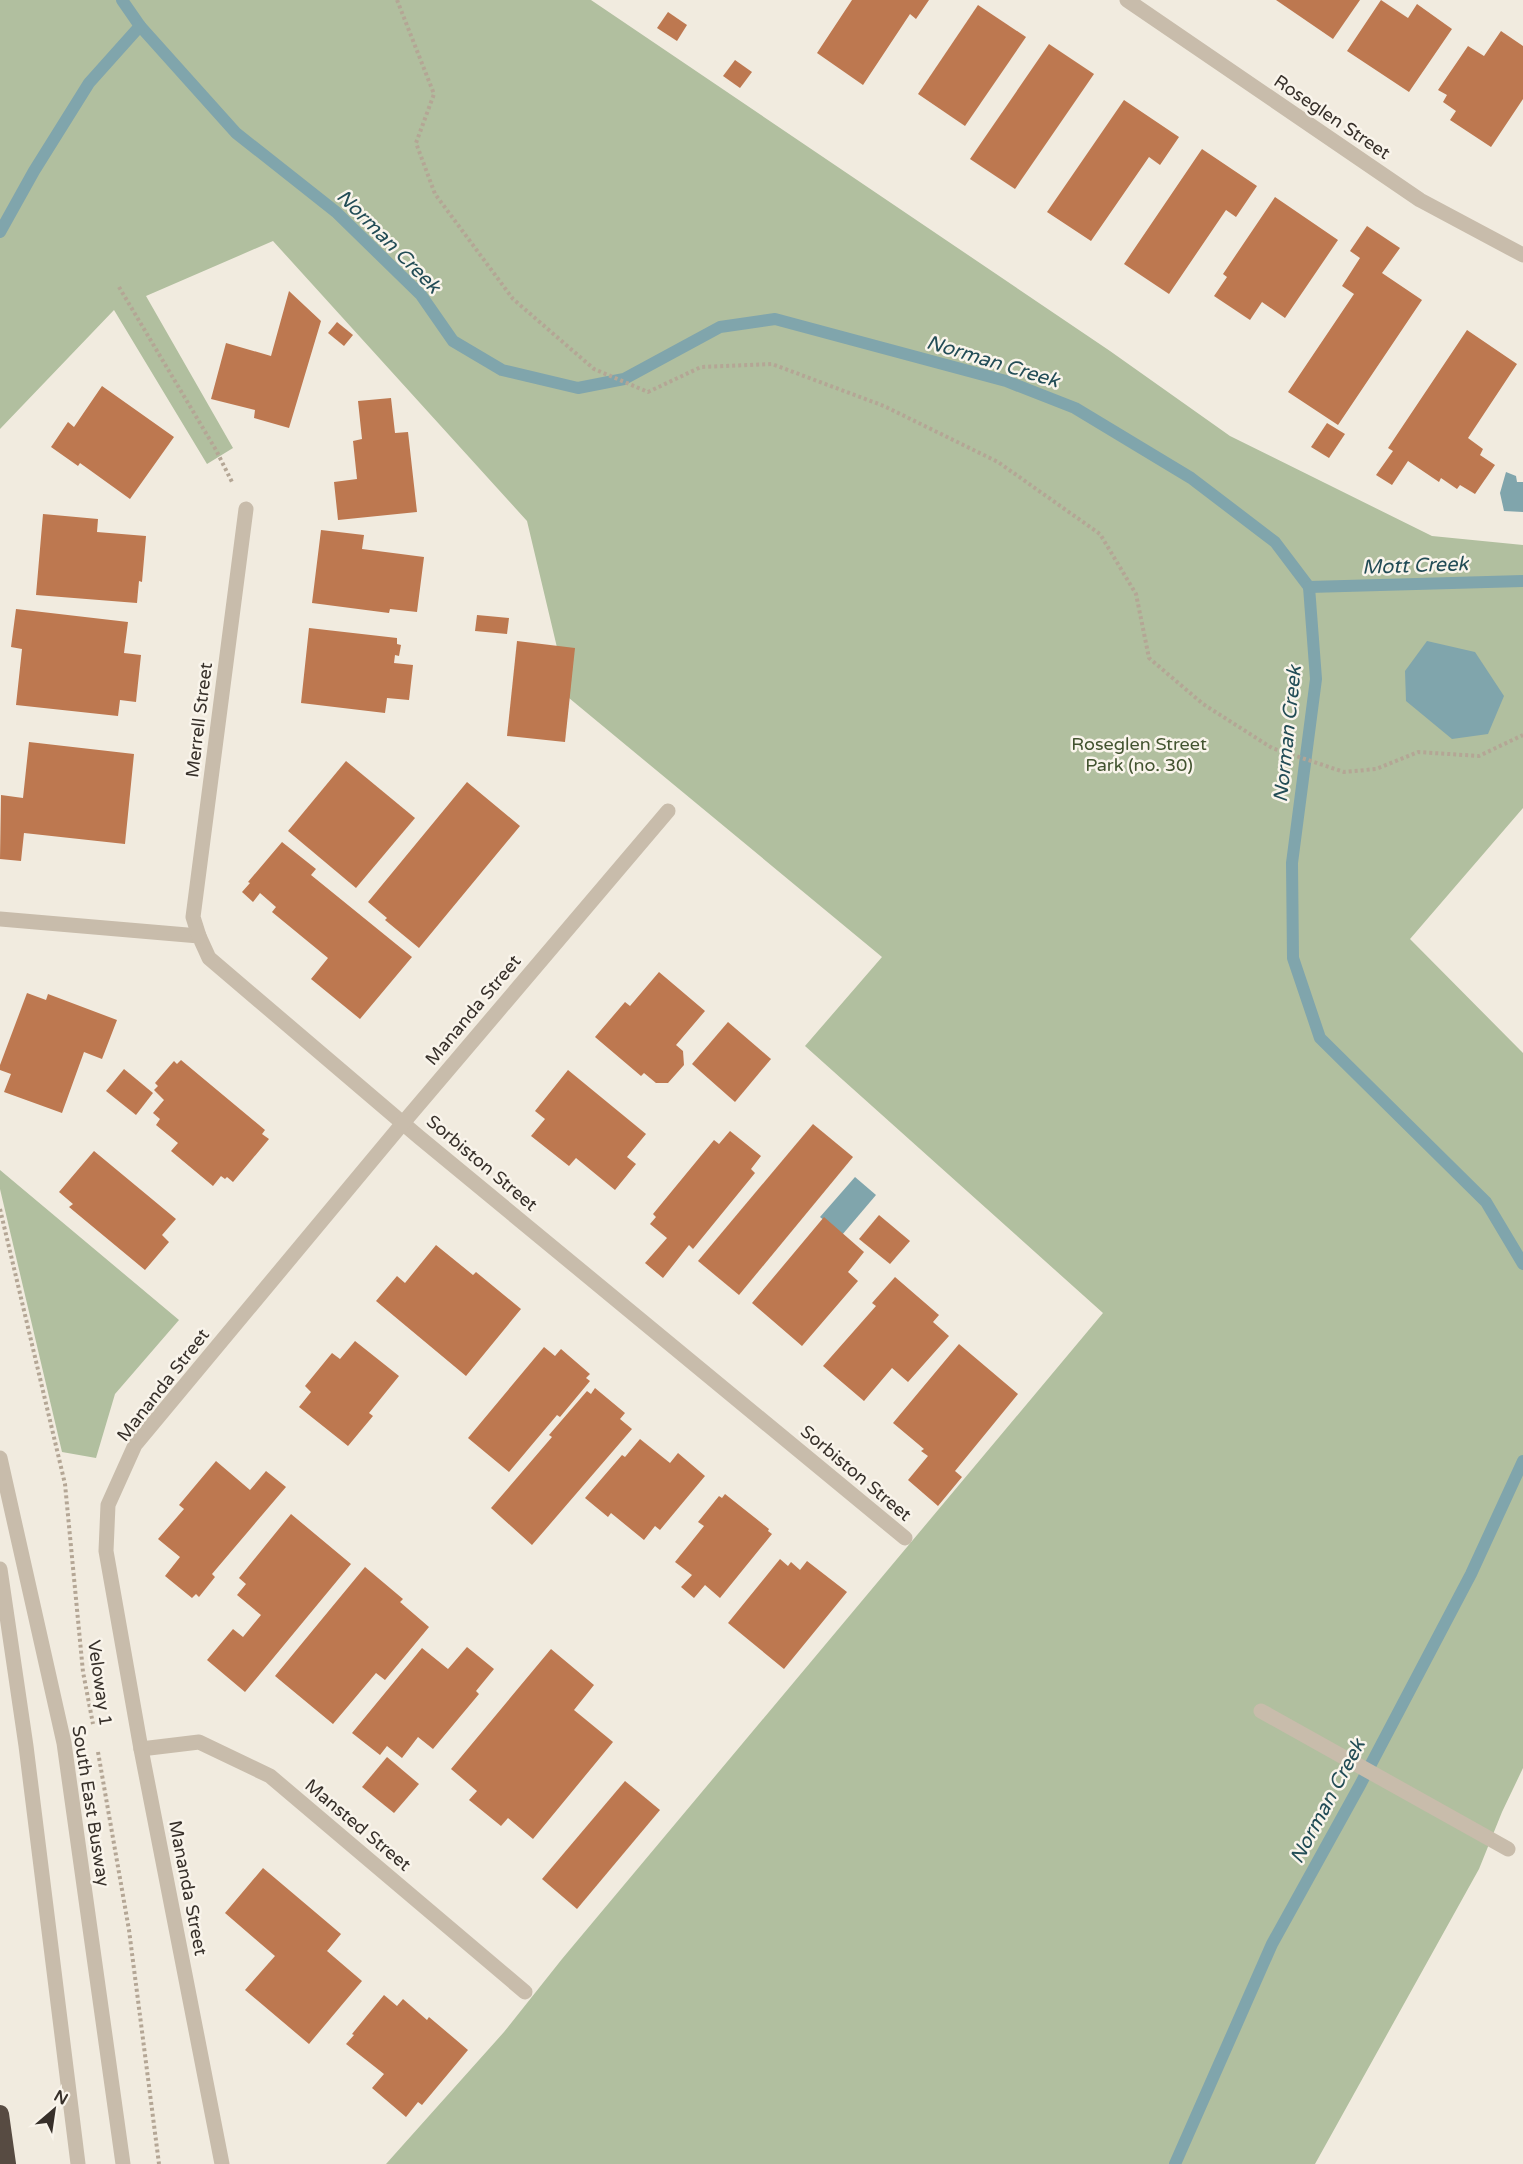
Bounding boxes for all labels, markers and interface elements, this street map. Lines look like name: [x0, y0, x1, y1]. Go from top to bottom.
street label: Roseglen Street: [1270, 70, 1395, 164]
water label: Norman Creek: [331, 185, 447, 300]
water label: Norman Creek: [924, 330, 1064, 394]
water label: Mott Creek: [1362, 552, 1471, 580]
street label: Merrell Street: [181, 661, 217, 779]
water label: Norman Creek: [1269, 663, 1307, 804]
park label: Roseglen Street Park (no. 30): [1071, 733, 1207, 776]
street label: Mananda Street: [420, 950, 526, 1070]
street label: Sorbiston Street: [422, 1110, 542, 1216]
street label: Mananda Street: [112, 1324, 214, 1446]
street label: Sorbiston Street: [796, 1420, 916, 1526]
street label: Veloway 1: [83, 1639, 117, 1727]
street label: South East Busway: [67, 1724, 115, 1888]
water label: Norman Creek: [1285, 1733, 1372, 1868]
street label: Mansted Street: [301, 1774, 416, 1876]
street label: Mananda Street: [164, 1819, 212, 1958]
north arrow: [24, 2080, 84, 2140]
text: N: [50, 2086, 71, 2110]

